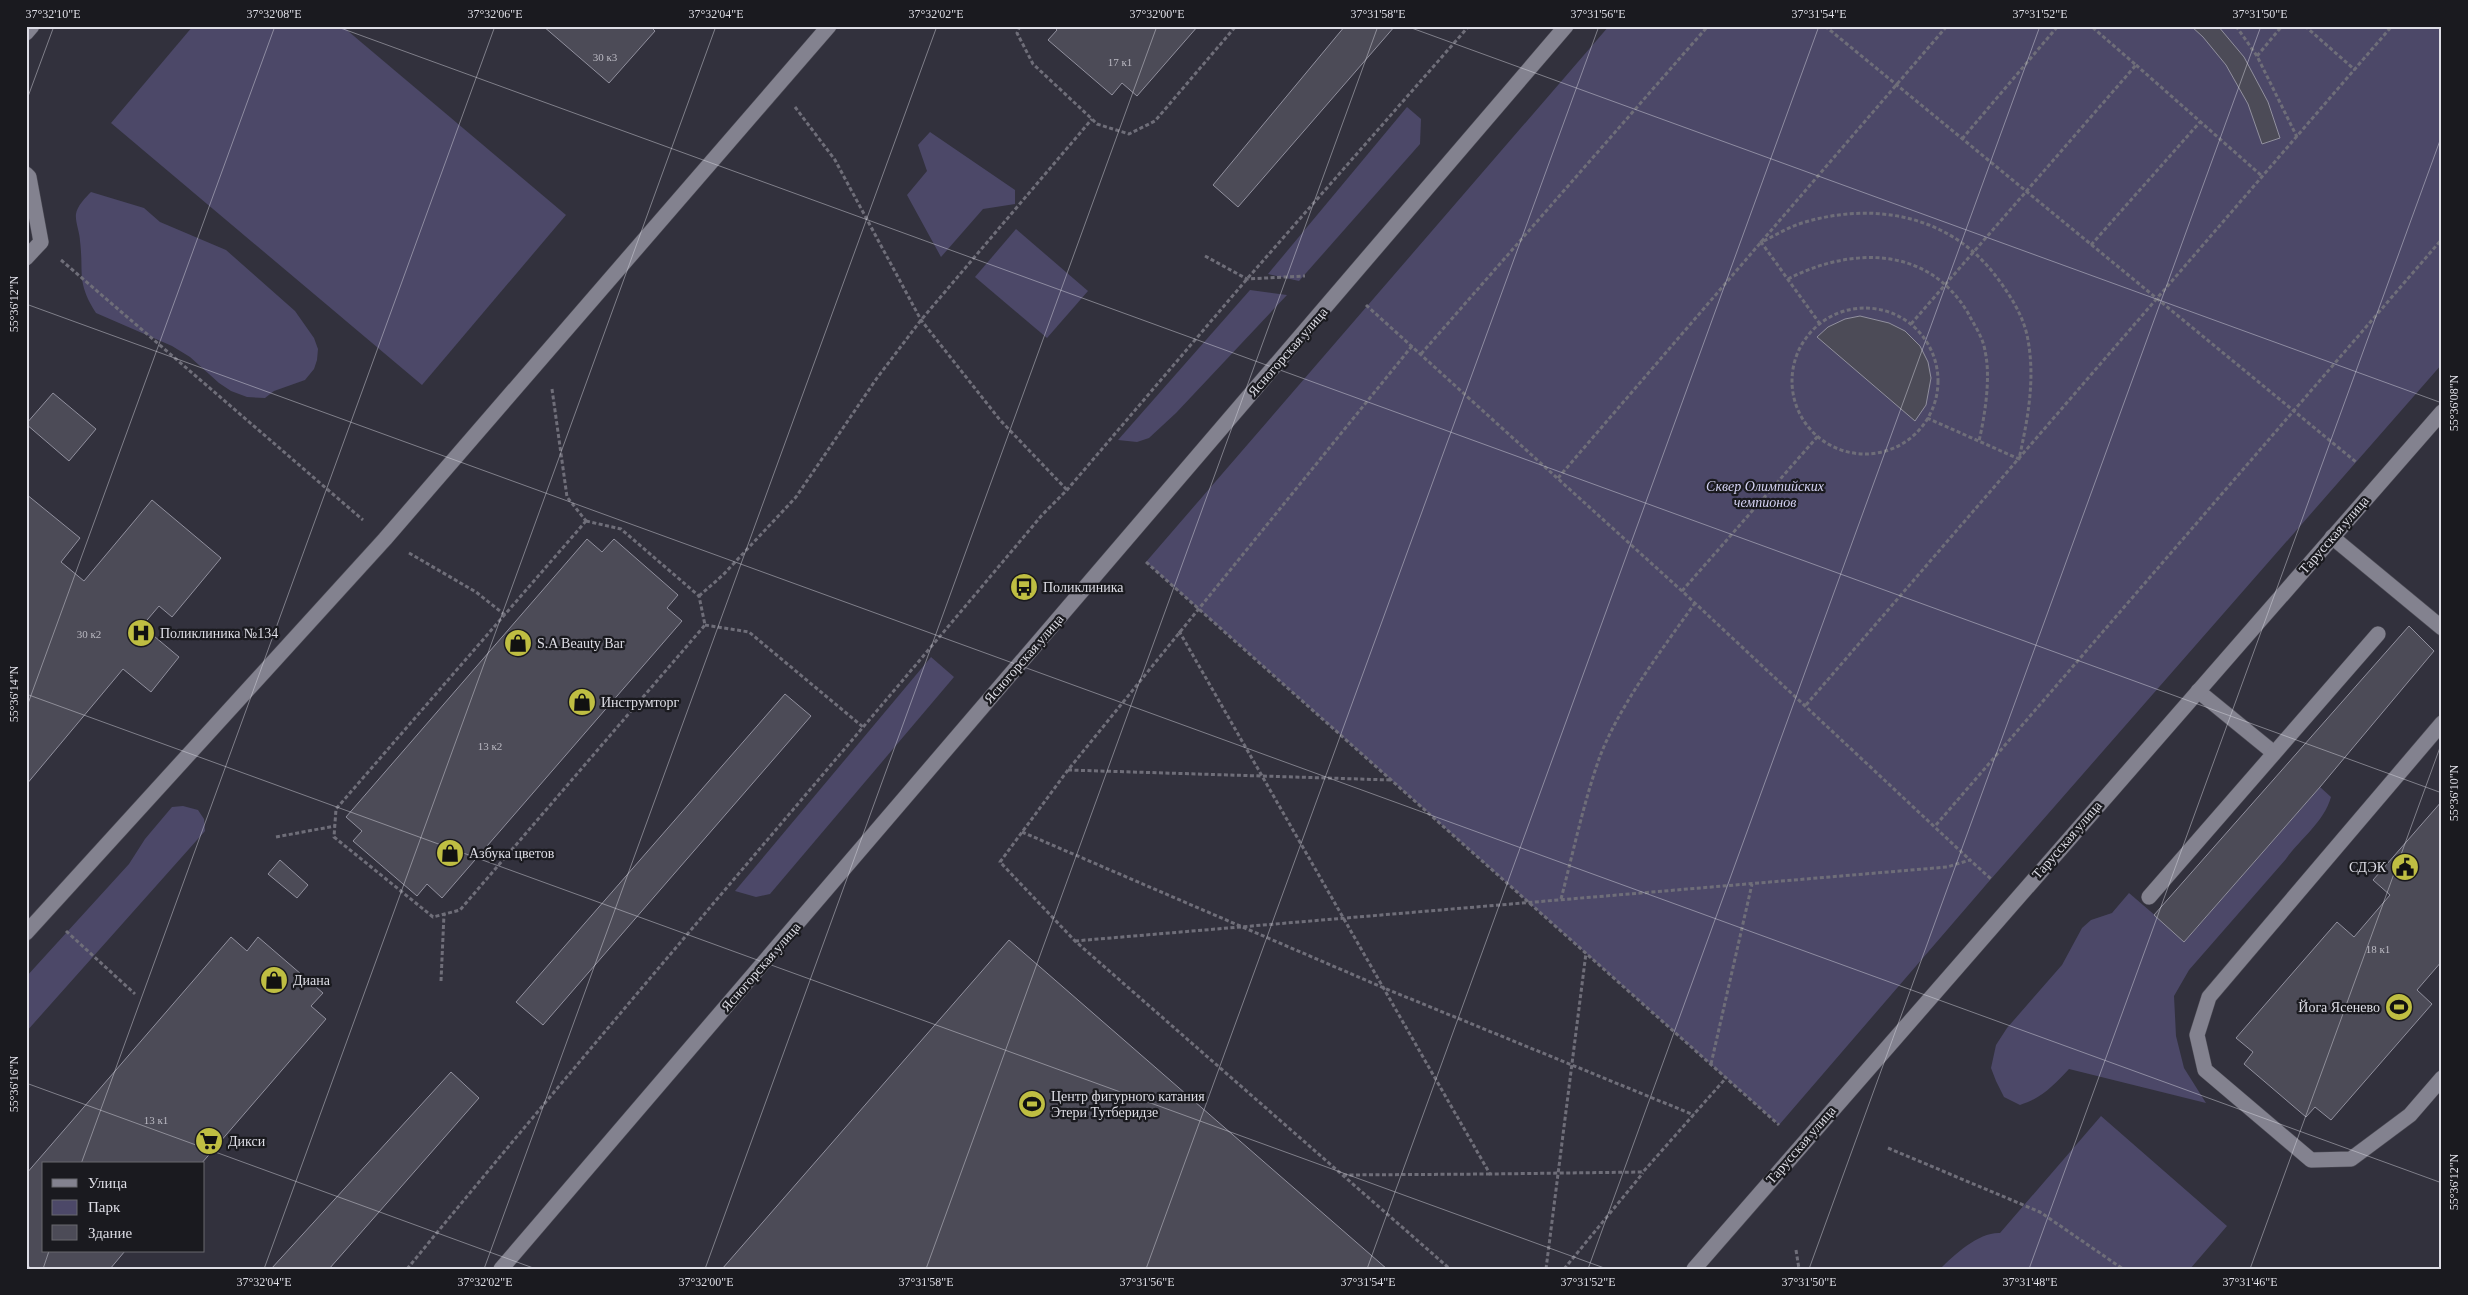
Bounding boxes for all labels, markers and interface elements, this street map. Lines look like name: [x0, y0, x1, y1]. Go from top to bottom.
text: 37°32'10"E: [25, 7, 81, 21]
text: 37°32'08"E: [246, 7, 302, 21]
text: 37°32'06"E: [467, 7, 523, 21]
text: 37°32'04"E: [688, 7, 744, 21]
text: 37°32'02"E: [908, 7, 964, 21]
text: 37°32'00"E: [1129, 7, 1185, 21]
text: 37°31'58"E: [1350, 7, 1406, 21]
text: 37°31'56"E: [1570, 7, 1626, 21]
text: 37°31'54"E: [1791, 7, 1847, 21]
text: 37°31'52"E: [2012, 7, 2068, 21]
text: 37°31'50"E: [2232, 7, 2288, 21]
house number: 30 к3: [593, 51, 618, 63]
house number: 17 к1: [1108, 56, 1132, 68]
text: 55°36'12"N: [7, 275, 21, 332]
street label: Ясногорская улица: [1245, 304, 1331, 400]
text: 55°36'08"N: [2447, 374, 2461, 431]
park label: Сквер Олимпийских чемпионов: [1706, 479, 1825, 510]
street label: Тарусская улица: [2296, 493, 2372, 577]
bus stop icon: Поликлиника: [1009, 572, 1039, 602]
place label: Поликлиника: [1043, 580, 1124, 595]
street label: Ясногорская улица: [981, 611, 1067, 707]
hospital icon: Поликлиника №134: [126, 618, 156, 648]
place label: Поликлиника №134: [160, 626, 278, 641]
house number: 30 к2: [77, 628, 101, 640]
shop icon: S.A Beauty Bar: [503, 628, 533, 658]
place label: S.A Beauty Bar: [537, 636, 625, 651]
text: 55°36'14"N: [7, 665, 21, 722]
shop icon: Инструмторг: [567, 687, 597, 717]
place label: Инструмторг: [601, 695, 680, 710]
house number: 13 к2: [478, 740, 502, 752]
text: 55°36'10"N: [2447, 764, 2461, 821]
street label: Тарусская улица: [2029, 798, 2105, 882]
shop icon: Азбука цветов: [435, 838, 465, 868]
place label: Азбука цветов: [469, 846, 555, 861]
public building icon: СДЭК: [2390, 852, 2420, 882]
place label: СДЭК: [2349, 860, 2387, 875]
street label: Ясногорская улица: [718, 919, 804, 1015]
house number: 18 к1: [2366, 943, 2390, 955]
shop icon: Диана: [259, 965, 289, 995]
place label: Диана: [293, 973, 331, 988]
sports icon: Йога Ясенево: [2384, 992, 2414, 1022]
place label: Йога Ясенево: [2298, 999, 2380, 1015]
text: 55°36'16"N: [7, 1055, 21, 1112]
sports icon: Центр фигурного катания Этери Тутберидзе: [1017, 1089, 1047, 1119]
place label: Центр фигурного катания Этери Тутберидзе: [1051, 1089, 1205, 1120]
street label: Тарусская улица: [1763, 1103, 1839, 1187]
house number: 13 к1: [144, 1114, 168, 1126]
supermarket icon: Дикси: [194, 1126, 224, 1156]
place label: Дикси: [228, 1134, 266, 1149]
text: 55°36'12"N: [2447, 1153, 2461, 1210]
legend: [42, 1162, 205, 1252]
text: Улица: [88, 1175, 127, 1191]
text: Парк: [88, 1199, 121, 1215]
text: Здание: [88, 1225, 132, 1241]
text: 37°32'04"E: [236, 1275, 292, 1289]
text: 37°32'02"E: [457, 1275, 513, 1289]
text: 37°32'00"E: [678, 1275, 734, 1289]
text: 37°31'58"E: [898, 1275, 954, 1289]
text: 37°31'56"E: [1119, 1275, 1175, 1289]
text: 37°31'54"E: [1340, 1275, 1396, 1289]
text: 37°31'52"E: [1560, 1275, 1616, 1289]
text: 37°31'50"E: [1781, 1275, 1837, 1289]
text: 37°31'48"E: [2002, 1275, 2058, 1289]
text: 37°31'46"E: [2222, 1275, 2278, 1289]

